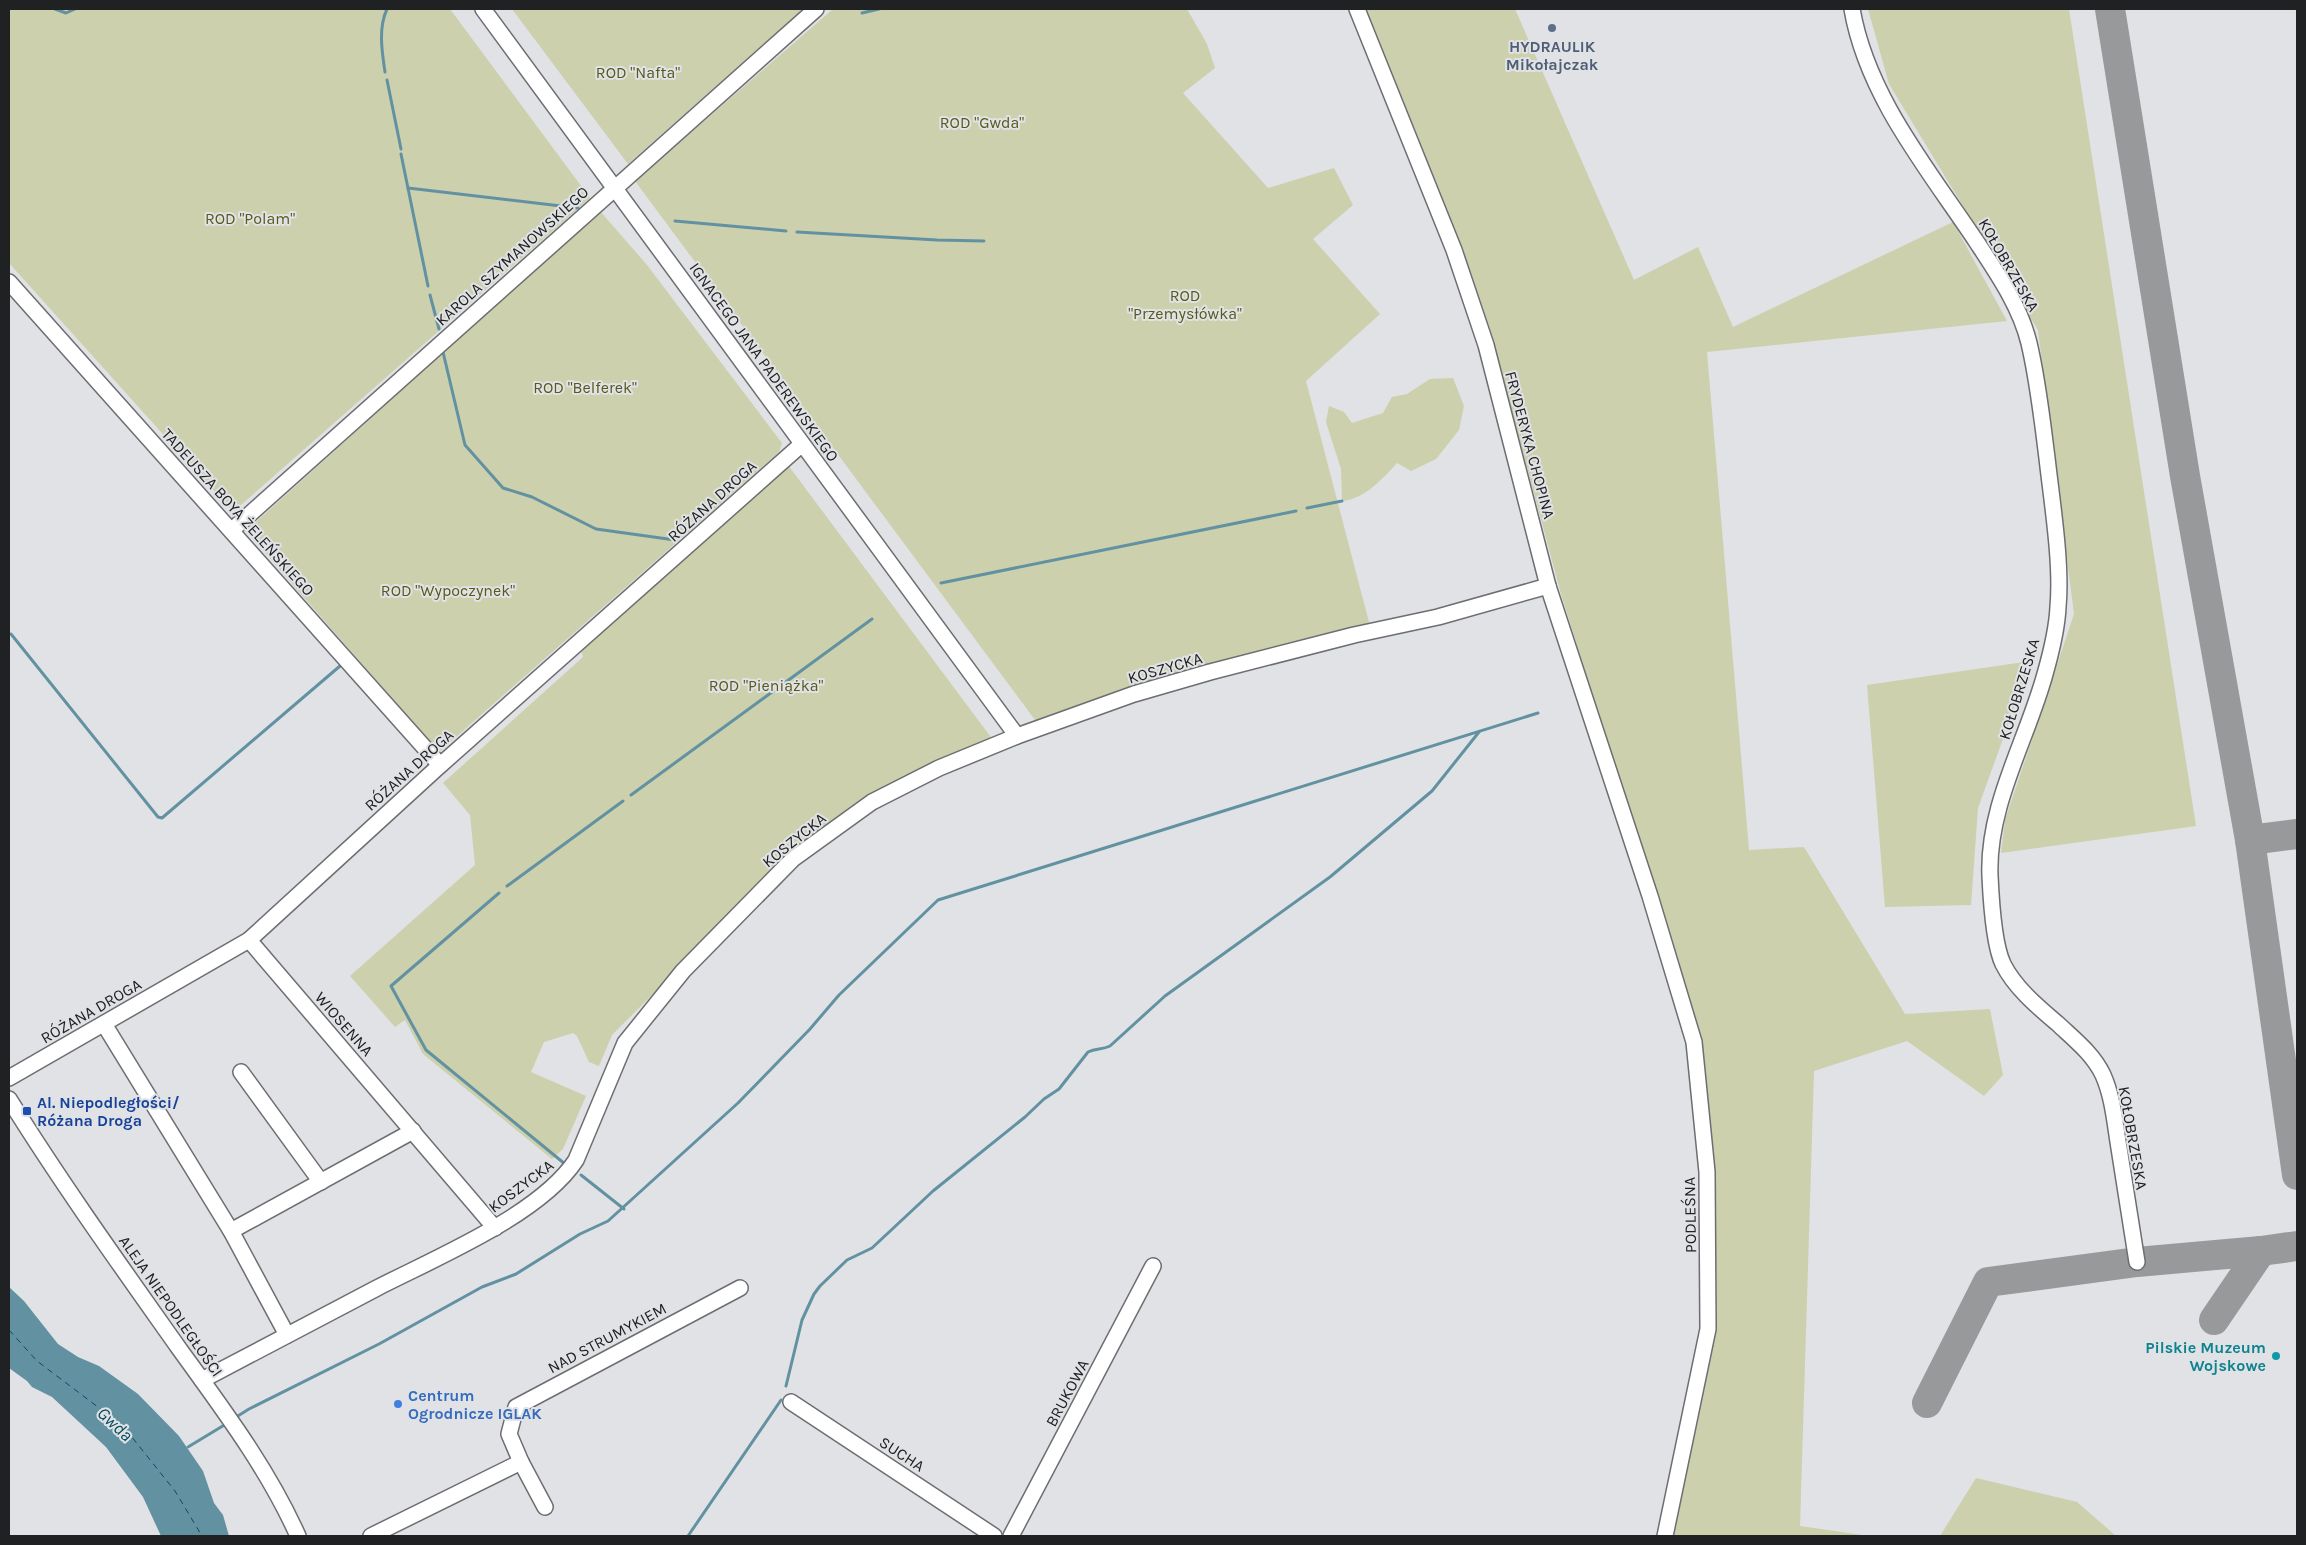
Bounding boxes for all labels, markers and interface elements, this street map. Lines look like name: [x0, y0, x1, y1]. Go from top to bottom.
marker: HYDRAULIK Mikołajczak: [1546, 22, 1558, 34]
place label: HYDRAULIK Mikołajczak: [1506, 37, 1599, 74]
park label: ROD "Nafta": [596, 63, 680, 82]
park label: ROD "Gwda": [940, 113, 1024, 132]
street label: KAROLA SZYMANOWSKIEGO: [432, 182, 592, 330]
park label: ROD "Polam": [205, 209, 295, 228]
street label: KOŁOBRZESKA: [1975, 215, 2043, 315]
street label: IGNACEGO JANA PADEREWSKIEGO: [685, 259, 843, 465]
park label: ROD "Przemysłówka": [1128, 286, 1242, 323]
street label: FRYDERYKA CHOPINA: [1501, 369, 1559, 521]
park label: ROD "Belferek": [533, 378, 637, 397]
street label: TADEUSZA BOYA ŻELEŃSKIEGO: [158, 424, 318, 600]
street label: RÓŻANA DROGA: [664, 456, 760, 546]
park label: ROD "Wypoczynek": [381, 581, 515, 600]
street label: KOŁOBRZESKA: [1995, 636, 2043, 742]
street label: KOSZYCKA: [1126, 648, 1204, 688]
park label: ROD "Pieniążka": [709, 676, 823, 695]
street label: RÓŻANA DROGA: [361, 725, 457, 815]
street label: KOSZYCKA: [758, 809, 830, 871]
street label: RÓŻANA DROGA: [37, 975, 145, 1047]
street label: WIOSENNA: [311, 988, 377, 1060]
street label: KOŁOBRZESKA: [2115, 1085, 2151, 1191]
place label: Al. Niepodległości/ Różana Droga: [37, 1093, 180, 1130]
marker: Al. Niepodległości/ Różana Droga: [21, 1105, 33, 1117]
street label: KOSZYCKA: [485, 1155, 557, 1217]
street label: PODLEŚNA: [1680, 1177, 1700, 1253]
street label: ALEJA NIEPODLEGŁOŚCI: [115, 1232, 227, 1380]
street label: NAD STRUMYKIEM: [544, 1299, 670, 1377]
place label: Pilskie Muzeum Wojskowe: [2145, 1338, 2266, 1375]
marker: Pilskie Muzeum Wojskowe: [2270, 1350, 2282, 1362]
street label: BRUKOWA: [1041, 1356, 1093, 1430]
place label: Centrum Ogrodnicze IGLAK: [408, 1386, 542, 1423]
marker: Centrum Ogrodnicze IGLAK: [392, 1398, 404, 1410]
water label: Gwda: [93, 1402, 137, 1446]
street label: SUCHA: [876, 1432, 928, 1476]

